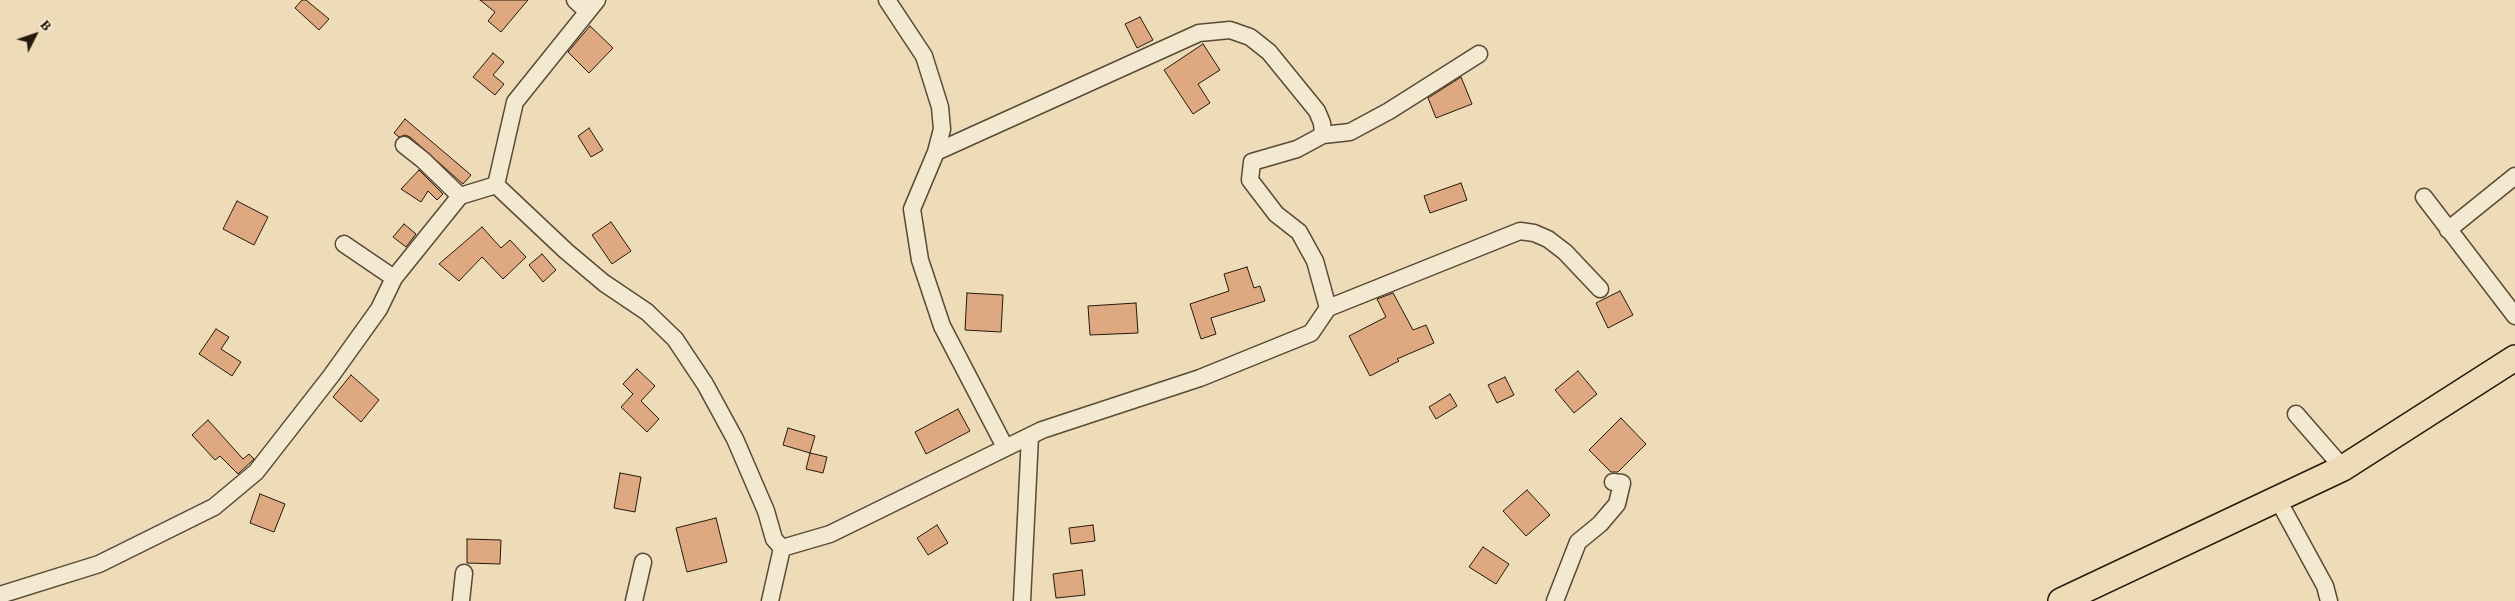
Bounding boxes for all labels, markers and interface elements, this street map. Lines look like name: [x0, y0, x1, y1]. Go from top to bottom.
north arrow: [10, 10, 60, 60]
text: B: [37, 16, 56, 34]

